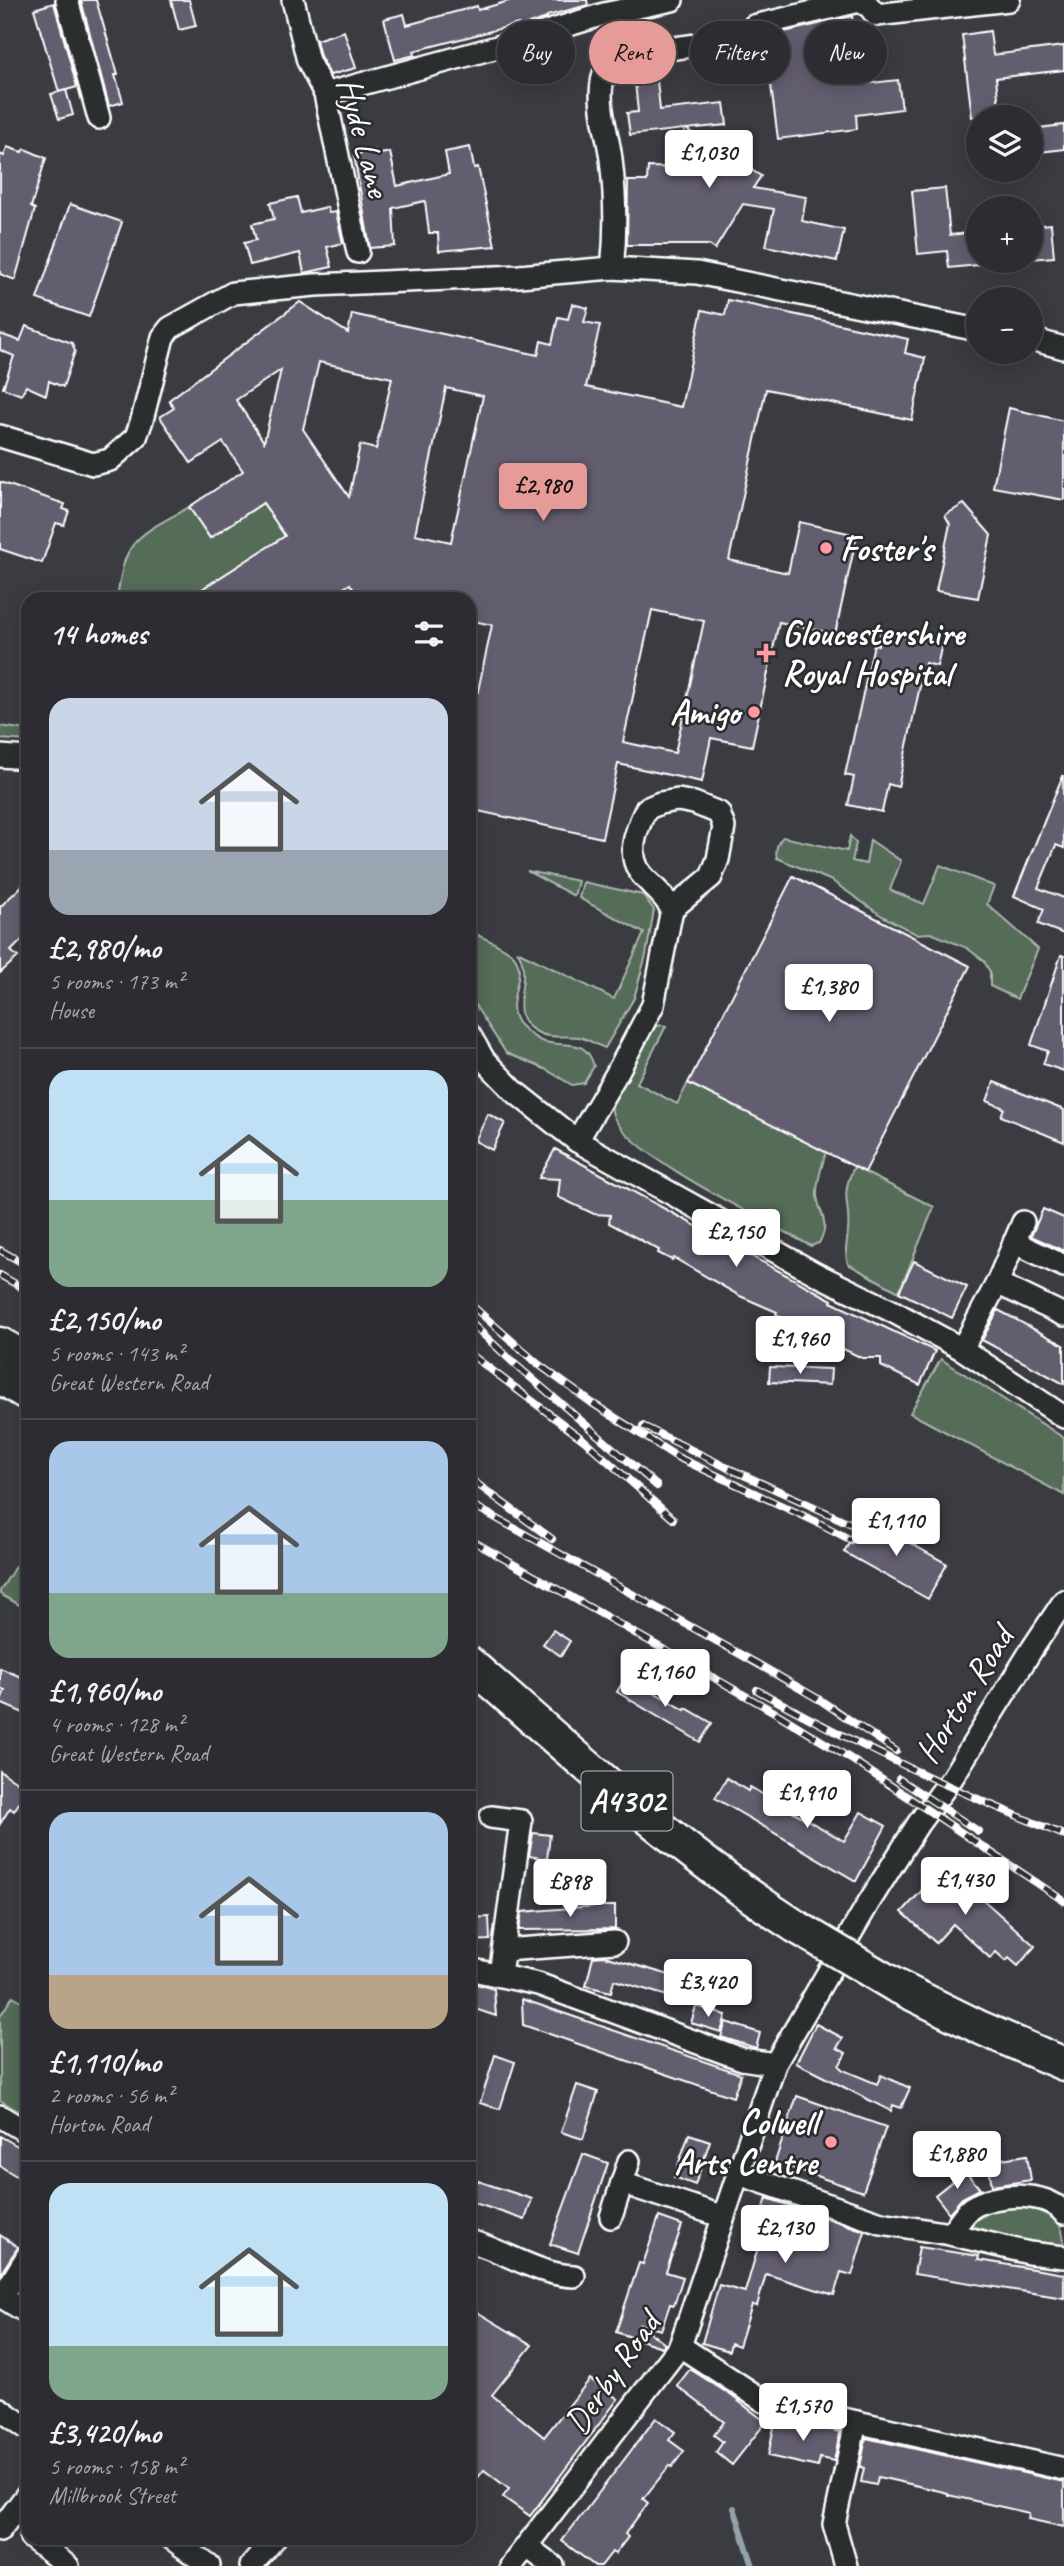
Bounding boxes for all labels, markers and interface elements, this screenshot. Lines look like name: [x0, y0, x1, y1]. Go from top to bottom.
chip: Buy: [497, 21, 575, 84]
chip: Rent: [589, 21, 676, 84]
chip: Filters: [690, 21, 790, 84]
chip: New: [804, 21, 887, 84]
street label: Hyde Lane: [327, 72, 402, 204]
map controls: [966, 105, 1043, 364]
button: layers: [966, 105, 1043, 182]
pin: £1,030: [652, 130, 766, 190]
text: £1,030: [681, 138, 737, 167]
button: +: [966, 196, 1043, 273]
button: −: [966, 287, 1043, 364]
pin: £2,980: [486, 463, 600, 523]
text: £2,980: [515, 471, 571, 500]
place label: Foster's: [840, 526, 937, 571]
marker: Foster's: [818, 540, 834, 556]
place label: Gloucestershire Royal Hospital: [782, 611, 966, 696]
text: 14 homes: [49, 615, 147, 653]
icon: filters: [410, 615, 448, 653]
marker: Gloucestershire Royal Hospital: [756, 643, 776, 663]
place label: Amigo: [670, 690, 743, 735]
marker: Amigo: [746, 704, 762, 720]
icon: home: [186, 744, 312, 870]
text: £2,980/mo: [49, 929, 161, 967]
pin: £1,380: [772, 964, 886, 1024]
text: 5 rooms · 173 m²: [49, 967, 184, 996]
text: £1,380: [801, 972, 857, 1001]
text: House: [49, 996, 94, 1025]
icon: home: [186, 1116, 312, 1242]
pin: £2,150: [679, 1210, 793, 1269]
text: £2,150: [708, 1217, 764, 1246]
text: £2,150/mo: [49, 1301, 160, 1339]
pin: £1,960: [743, 1316, 857, 1376]
text: £1,960: [772, 1324, 828, 1353]
text: 5 rooms · 143 m²: [49, 1339, 184, 1368]
text: Great Western Road: [49, 1368, 208, 1397]
icon: home: [186, 1487, 312, 1613]
pin: £1,110: [839, 1498, 953, 1558]
text: £1,110: [868, 1506, 924, 1535]
street label: Horton Road: [904, 1614, 1026, 1772]
pin: £1,160: [608, 1650, 722, 1709]
text: £1,160: [637, 1657, 693, 1686]
text: £1,960/mo: [49, 1672, 161, 1710]
text: 4 rooms · 128 m²: [49, 1710, 184, 1739]
text: Great Western Road: [49, 1739, 208, 1768]
pin: £1,910: [750, 1770, 864, 1830]
road number: A4302: [582, 1772, 672, 1830]
text: £1,910: [779, 1778, 835, 1807]
pin: £1,430: [908, 1857, 1022, 1917]
icon: home: [186, 1858, 312, 1984]
pin: £898: [529, 1860, 611, 1919]
text: £1,430: [937, 1865, 993, 1894]
text: £898: [549, 1867, 591, 1896]
pin: £3,420: [651, 1960, 765, 2019]
text: £3,420: [680, 1967, 736, 1996]
text: £1,110/mo: [49, 2043, 161, 2081]
text: 2 rooms · 56 m²: [49, 2081, 173, 2110]
place label: Colwell Arts Centre: [674, 2100, 824, 2185]
text: Horton Road: [49, 2110, 149, 2139]
pin: £1,880: [900, 2132, 1014, 2191]
marker: Colwell Arts Centre: [823, 2134, 839, 2150]
text: £1,880: [929, 2139, 985, 2168]
pin: £2,130: [728, 2206, 842, 2265]
text: £2,130: [757, 2213, 813, 2242]
icon: home: [186, 2229, 312, 2355]
street label: Derby Road: [554, 2299, 673, 2442]
pin: £1,570: [746, 2384, 860, 2443]
text: £1,570: [775, 2391, 831, 2420]
text: £3,420/mo: [49, 2414, 161, 2452]
text: 5 rooms · 158 m²: [49, 2452, 184, 2481]
text: Millbrook Street: [49, 2481, 176, 2510]

